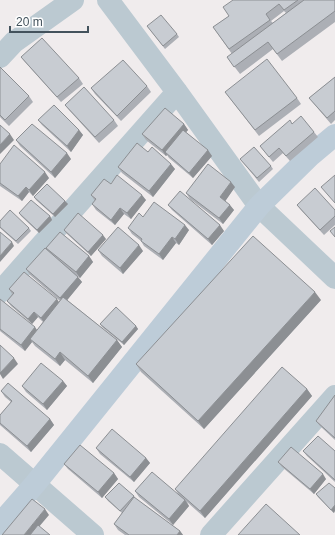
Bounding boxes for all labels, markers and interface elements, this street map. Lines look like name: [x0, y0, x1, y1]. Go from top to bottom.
scale bar: [10, 8, 88, 34]
text: 20 m: [16, 15, 43, 29]

